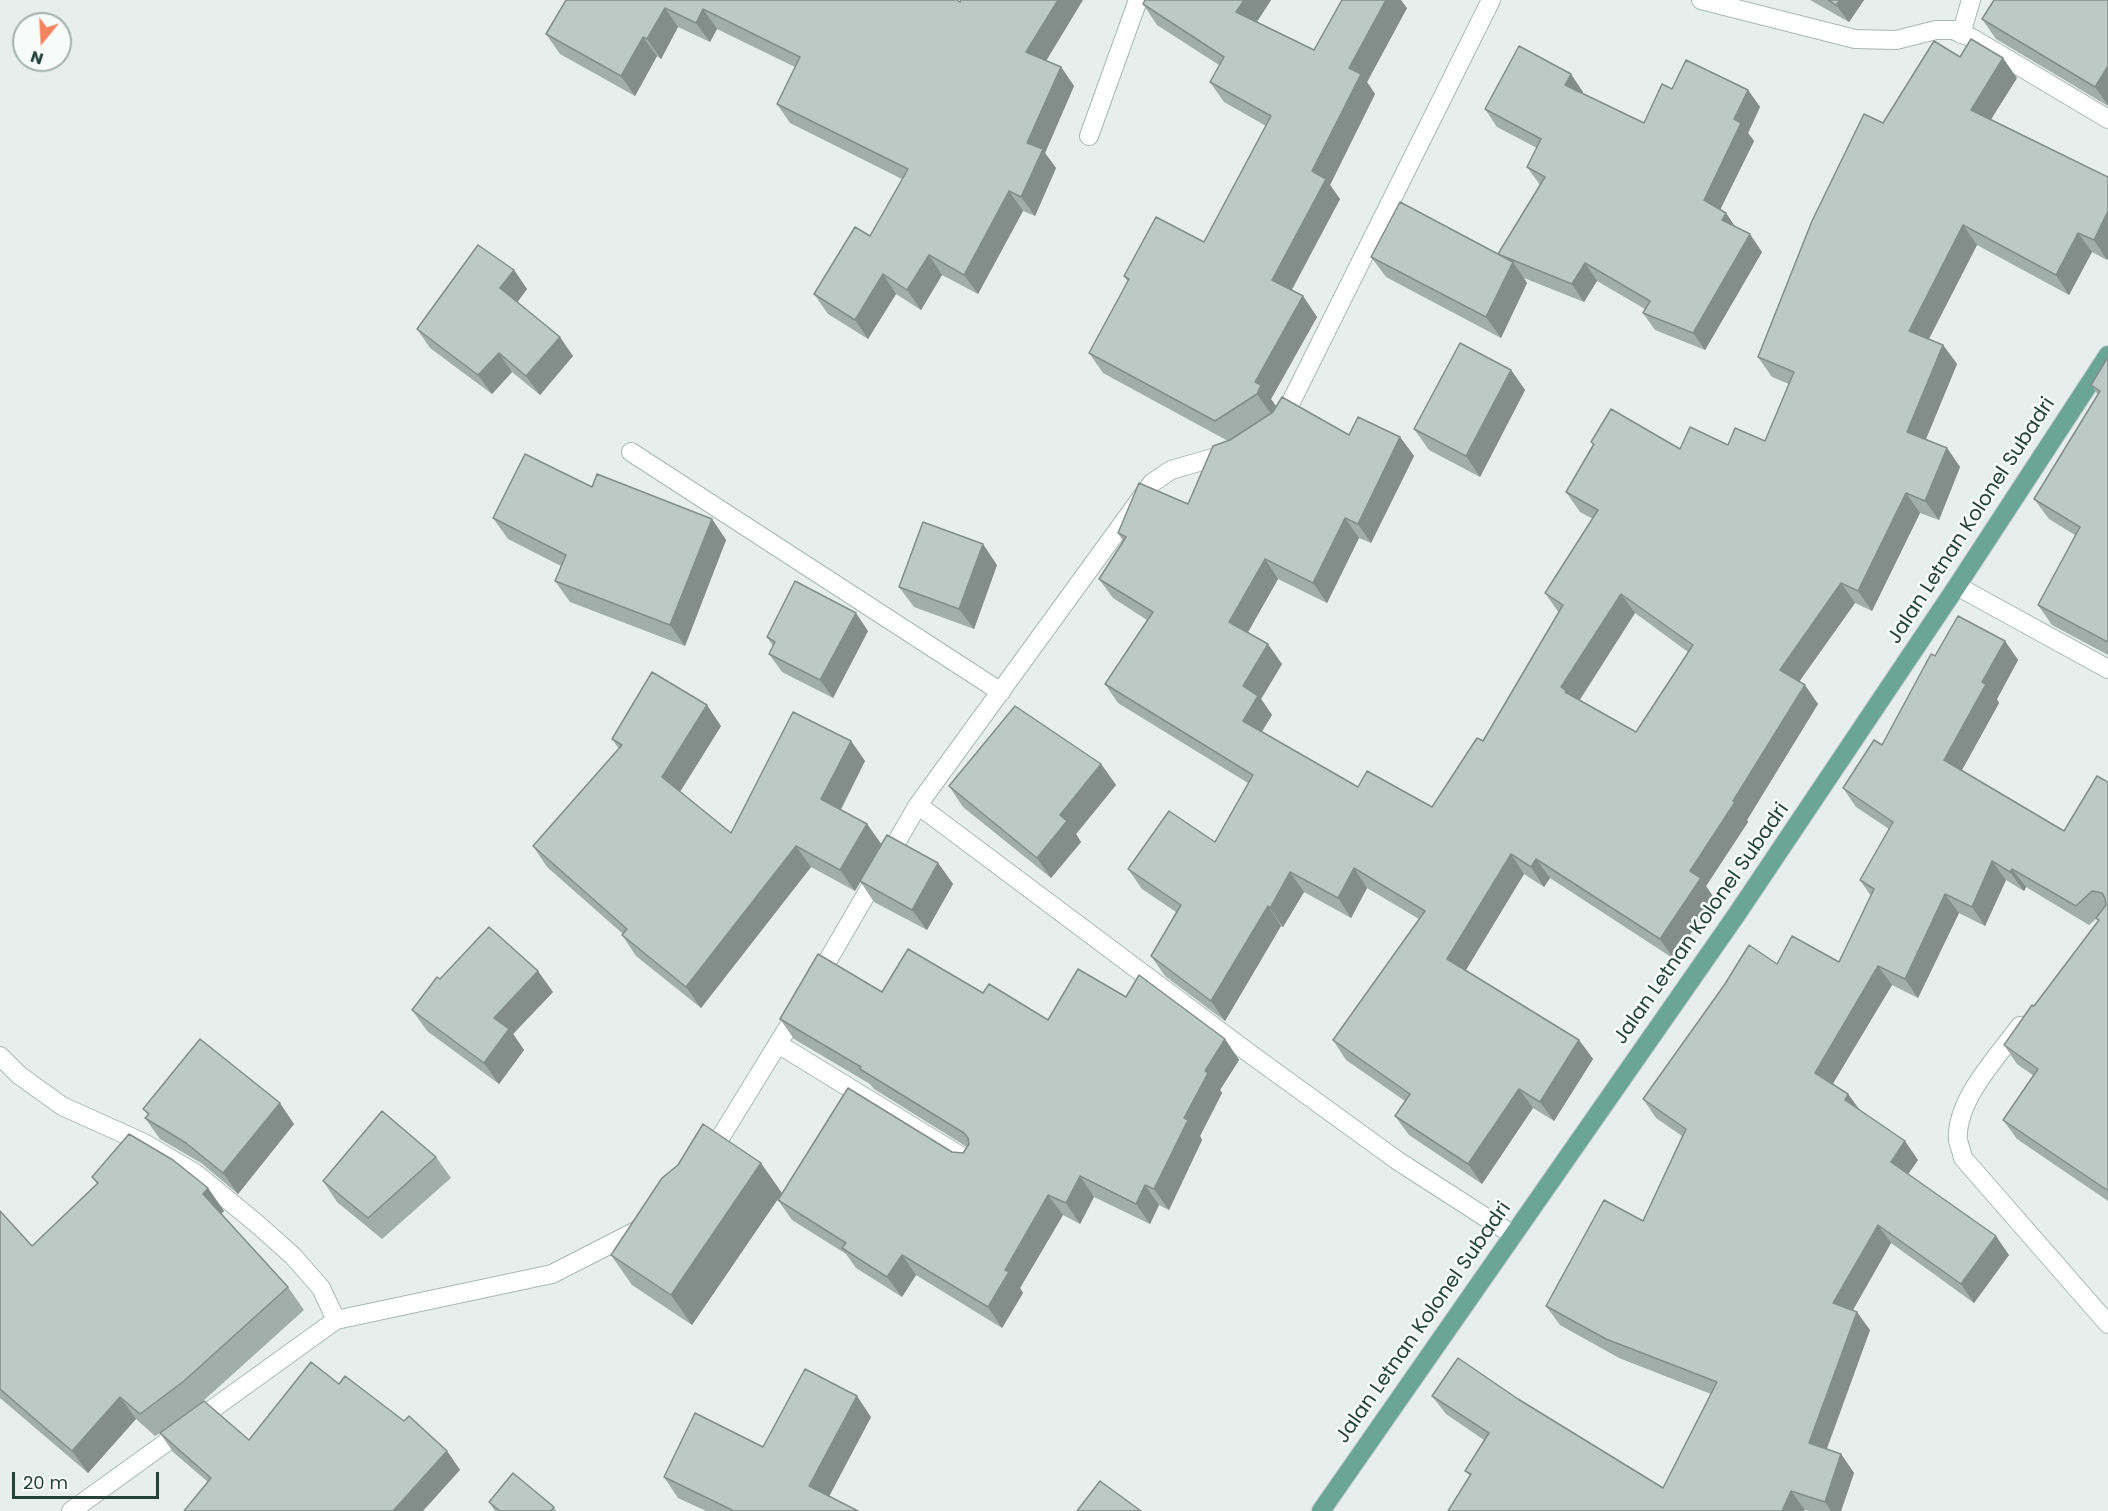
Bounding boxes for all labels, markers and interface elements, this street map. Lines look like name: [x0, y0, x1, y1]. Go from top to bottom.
north arrow: [12, 12, 72, 72]
text: N: [28, 45, 46, 70]
street label: Jalan Letnan Kolonel Subadri: [1883, 393, 2061, 649]
street label: Jalan Letnan Kolonel Subadri: [1609, 799, 1795, 1049]
street label: Jalan Letnan Kolonel Subadri: [1331, 1198, 1517, 1448]
scale bar: [15, 1460, 162, 1498]
text: 20 m: [23, 1470, 68, 1495]

